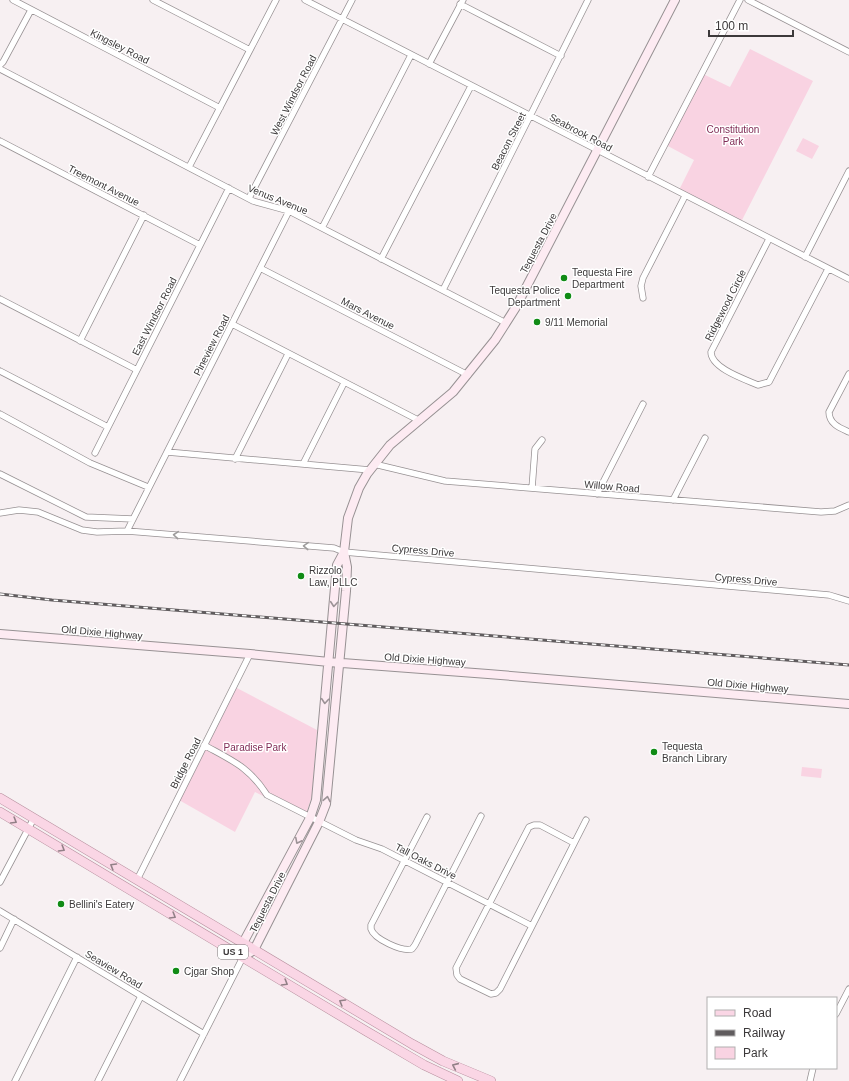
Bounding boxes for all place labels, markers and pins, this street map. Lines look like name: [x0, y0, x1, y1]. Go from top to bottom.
place label: Tequesta Fire Department: [572, 267, 633, 290]
marker: Tequesta Fire Department: [559, 273, 569, 283]
place label: Tequesta Police Department: [489, 285, 560, 308]
marker: Tequesta Police Department: [563, 291, 573, 301]
marker: 9/11 Memorial: [532, 317, 542, 327]
place label: 9/11 Memorial: [545, 317, 608, 328]
place label: Rizzolo Law, PLLC: [309, 565, 357, 588]
marker: Rizzolo Law, PLLC: [296, 571, 306, 581]
place label: Tequesta Branch Library: [662, 741, 727, 764]
marker: Tequesta Branch Library: [649, 747, 659, 757]
marker: Bellini's Eatery: [56, 899, 66, 909]
place label: Bellini's Eatery: [69, 899, 134, 910]
marker: Cjgar Shop: [171, 966, 181, 976]
place label: Cjgar Shop: [184, 966, 234, 977]

